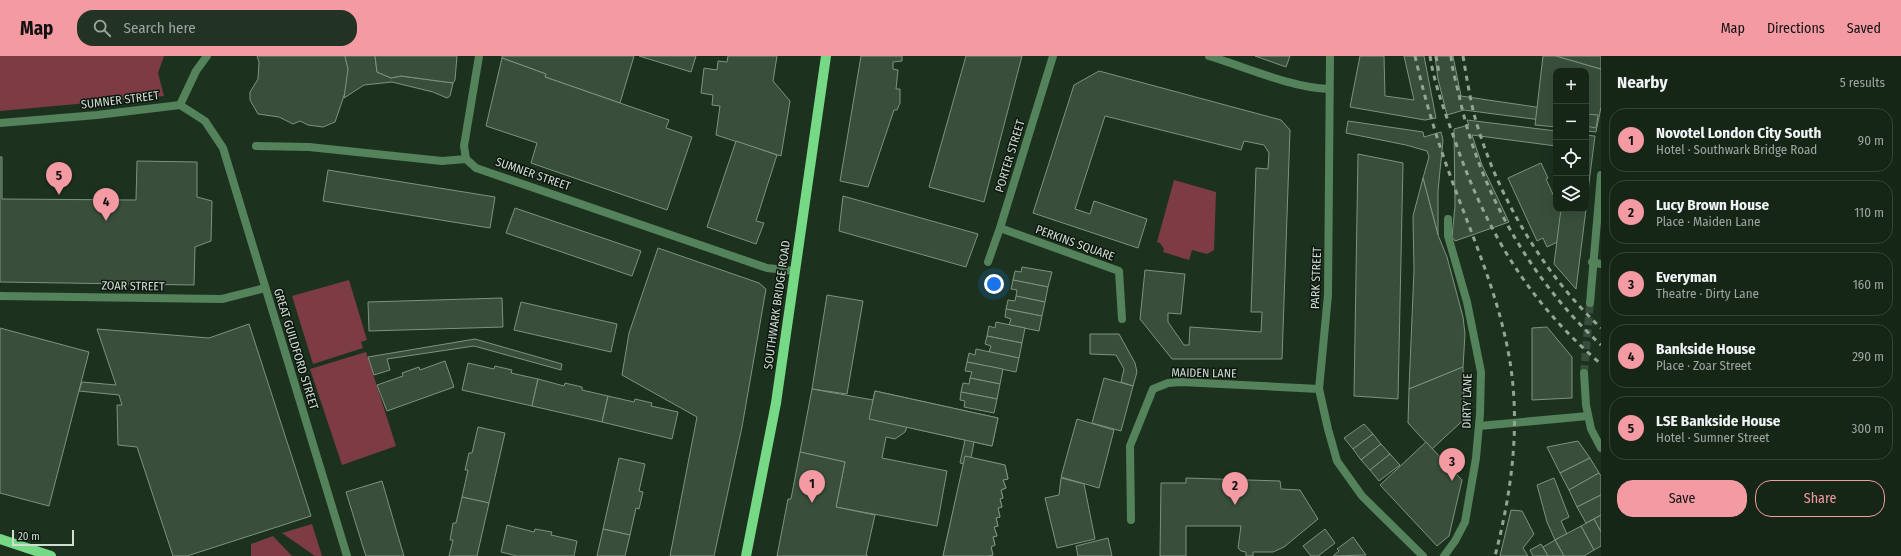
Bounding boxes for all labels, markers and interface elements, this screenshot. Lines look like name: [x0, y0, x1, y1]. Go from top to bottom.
search box: [77, 10, 357, 46]
text: Map: [20, 17, 53, 40]
icon: search: [91, 17, 113, 39]
text: Search here: [123, 19, 196, 37]
text: Map: [1721, 20, 1745, 37]
text: Directions: [1767, 20, 1825, 37]
text: Saved: [1847, 20, 1881, 37]
map controls: [1553, 68, 1589, 212]
button: +: [1553, 68, 1589, 104]
text: Nearby: [1617, 72, 1668, 93]
text: 5 results: [1840, 75, 1885, 90]
street label: SUMNER STREET: [80, 88, 160, 112]
button: −: [1553, 104, 1589, 140]
street label: PORTER STREET: [992, 118, 1028, 194]
text: Novotel London City South: [1656, 124, 1821, 142]
text: 1: [1628, 133, 1634, 148]
text: 90 m: [1858, 133, 1884, 148]
button: locate: [1553, 140, 1589, 176]
text: Hotel · Southwark Bridge Road: [1656, 142, 1817, 157]
street label: SUMNER STREET: [494, 155, 573, 194]
pin: 5: [46, 162, 72, 195]
button: layers: [1553, 176, 1589, 212]
pin: 4: [93, 188, 119, 221]
text: Lucy Brown House: [1656, 196, 1769, 214]
text: 2: [1628, 205, 1634, 220]
text: 110 m: [1854, 205, 1884, 220]
text: Place · Maiden Lane: [1656, 214, 1761, 229]
street label: PERKINS SQUARE: [1034, 222, 1117, 264]
street label: SOUTHWARK BRIDGE ROAD: [761, 240, 793, 370]
street label: PARK STREET: [1308, 246, 1324, 309]
text: Everyman: [1656, 268, 1717, 286]
your location: [984, 274, 1004, 294]
text: 3: [1628, 277, 1634, 292]
text: 160 m: [1853, 277, 1884, 292]
street label: ZOAR STREET: [101, 278, 165, 294]
text: Theatre · Dirty Lane: [1656, 286, 1759, 301]
street label: GREAT GUILDFORD STREET: [271, 287, 321, 412]
text: Bankside House: [1656, 340, 1756, 358]
text: 4: [1628, 349, 1634, 364]
text: 290 m: [1852, 349, 1884, 364]
text: Place · Zoar Street: [1656, 358, 1752, 373]
street label: MAIDEN LANE: [1171, 365, 1237, 381]
street label: DIRTY LANE: [1460, 373, 1474, 429]
text: LSE Bankside House: [1656, 412, 1780, 430]
text: 5: [1628, 421, 1634, 436]
text: 300 m: [1852, 421, 1884, 436]
text: Hotel · Sumner Street: [1656, 430, 1770, 445]
pin: 3: [1439, 448, 1465, 481]
pin: 1: [799, 470, 825, 503]
pin: 2: [1222, 472, 1248, 505]
button: Save: [1617, 480, 1747, 517]
button: Share: [1755, 480, 1885, 517]
scale bar: [12, 528, 74, 547]
text: 20 m: [18, 530, 40, 543]

